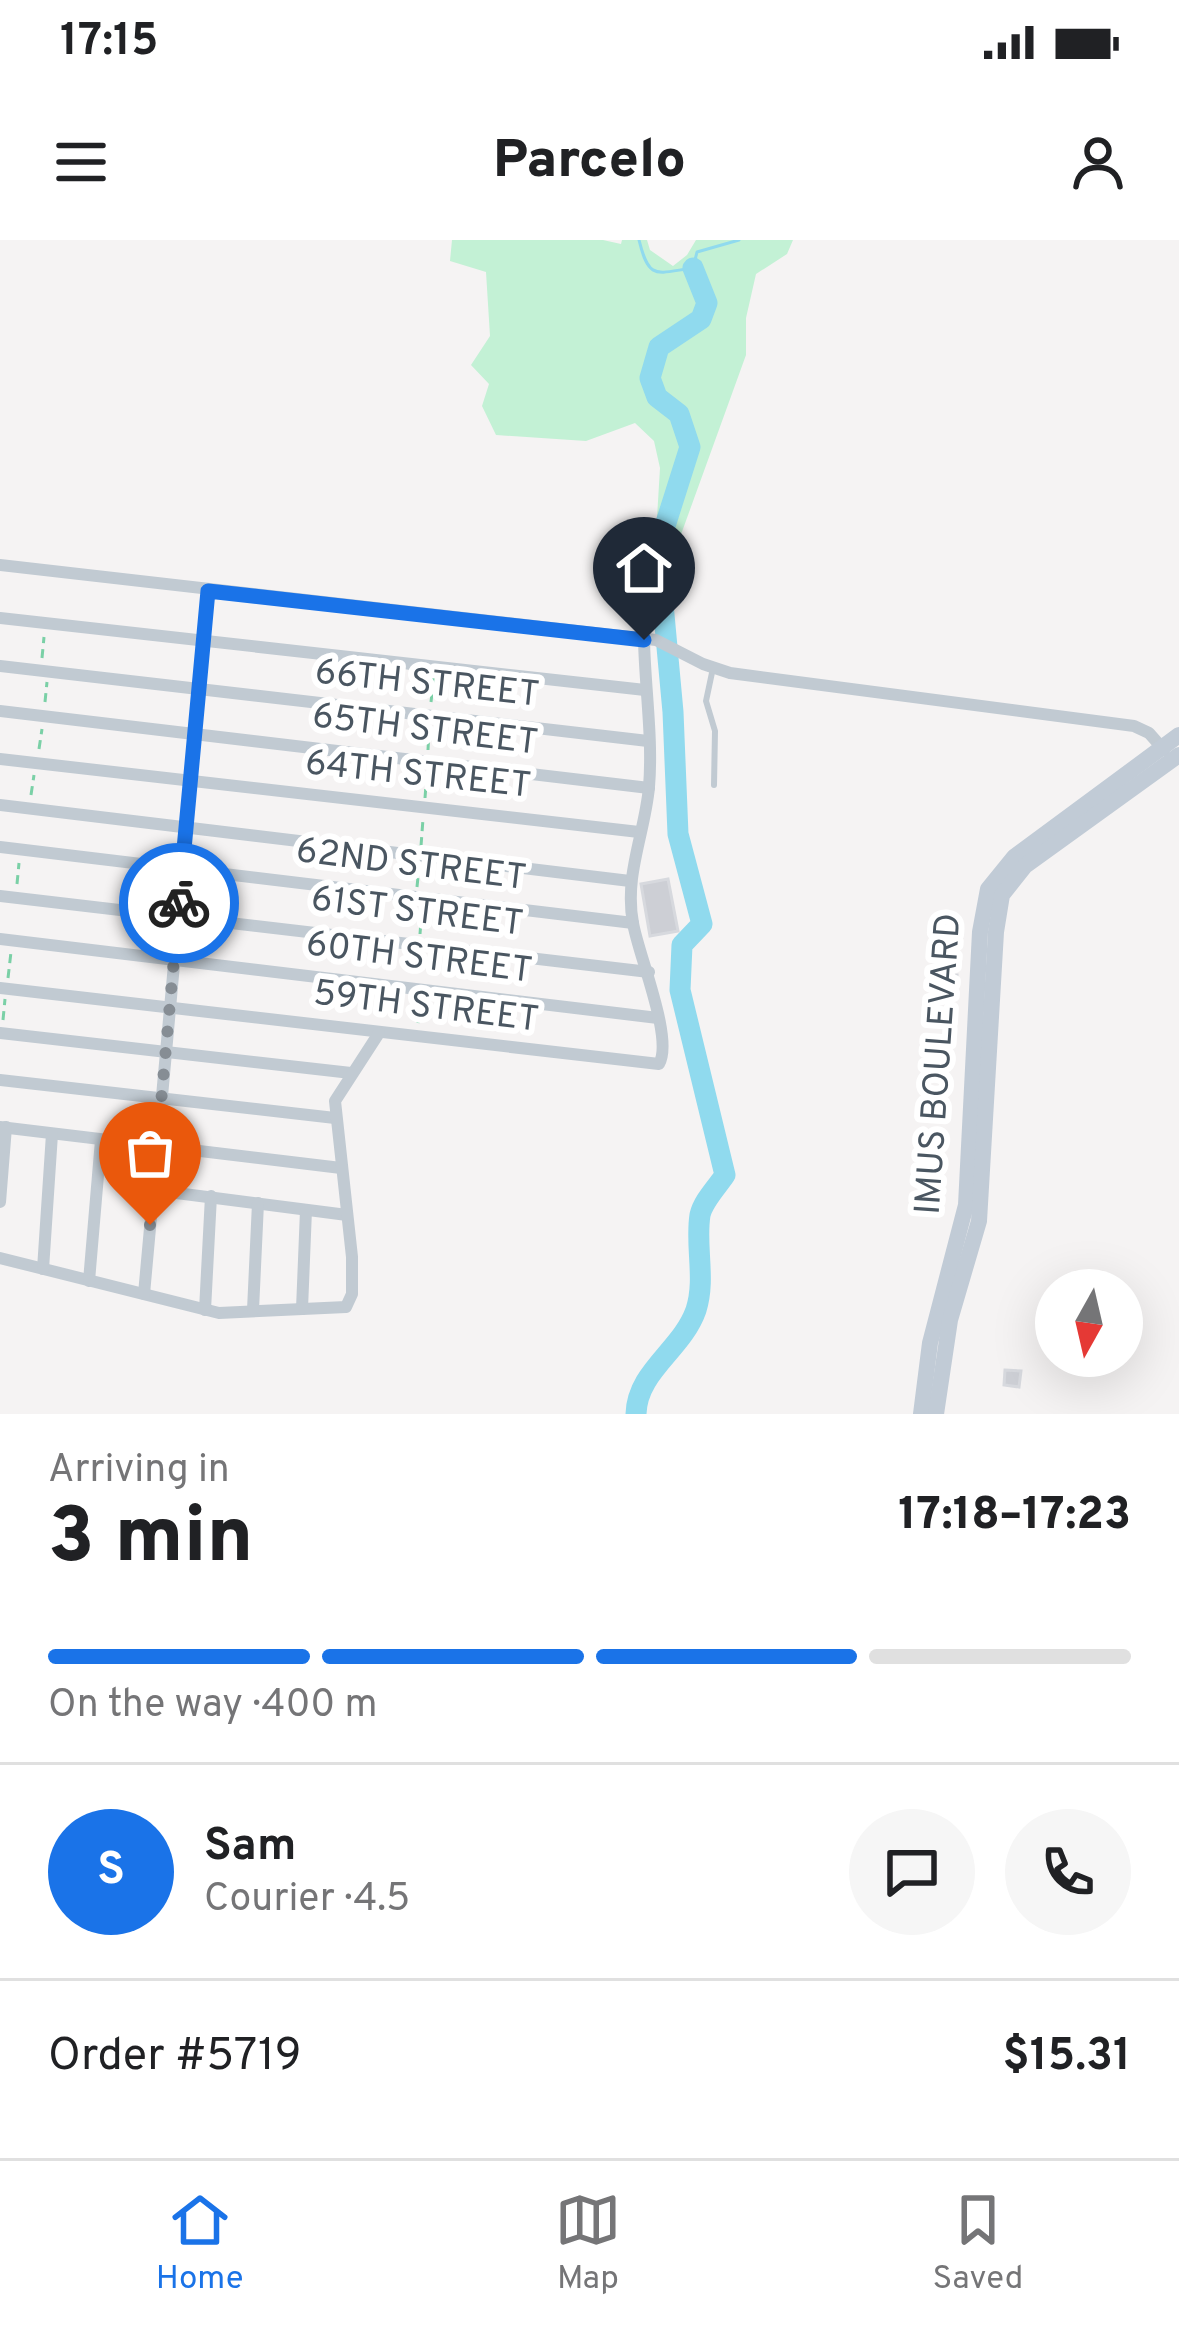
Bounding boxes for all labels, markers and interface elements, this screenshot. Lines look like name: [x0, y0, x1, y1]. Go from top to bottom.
text: 17:15: [60, 14, 159, 71]
text: Parcelo: [493, 128, 686, 197]
icon: menu: [48, 129, 114, 195]
icon: person: [1065, 129, 1131, 195]
pin: [593, 517, 695, 640]
icon: home: [611, 535, 677, 601]
street label: 66TH STREET: [313, 650, 541, 720]
street label: 65TH STREET: [309, 694, 541, 768]
street label: 64TH STREET: [303, 741, 533, 811]
street label: 62ND STREET: [293, 829, 529, 903]
courier: [119, 843, 239, 963]
icon: bike: [146, 870, 212, 936]
street label: 61ST STREET: [308, 877, 526, 949]
street label: IMUS BOULEVARD: [907, 912, 973, 1216]
street label: 60TH STREET: [303, 922, 535, 996]
street label: 59TH STREET: [311, 971, 541, 1045]
pin: [99, 1102, 201, 1225]
icon: bag: [117, 1120, 183, 1186]
north arrow: [1035, 1269, 1143, 1377]
map controls: [1035, 1269, 1143, 1377]
text: Arriving in: [48, 1447, 230, 1496]
text: 17:18–17:23: [898, 1488, 1131, 1545]
text: 3 min: [48, 1491, 253, 1590]
text: On the way · 400 m: [48, 1682, 377, 1731]
button: chat: [849, 1809, 975, 1935]
button: phone: [1005, 1809, 1131, 1935]
text: Sam: [204, 1819, 296, 1876]
text: S: [97, 1843, 125, 1900]
text: Courier · 4.5: [204, 1876, 410, 1925]
text: Order #5719: [48, 2029, 302, 2086]
text: $15.31: [1003, 2029, 1131, 2086]
tab: Home: [156, 2187, 243, 2301]
tab: Map: [555, 2187, 621, 2301]
tab: Saved: [933, 2187, 1023, 2301]

